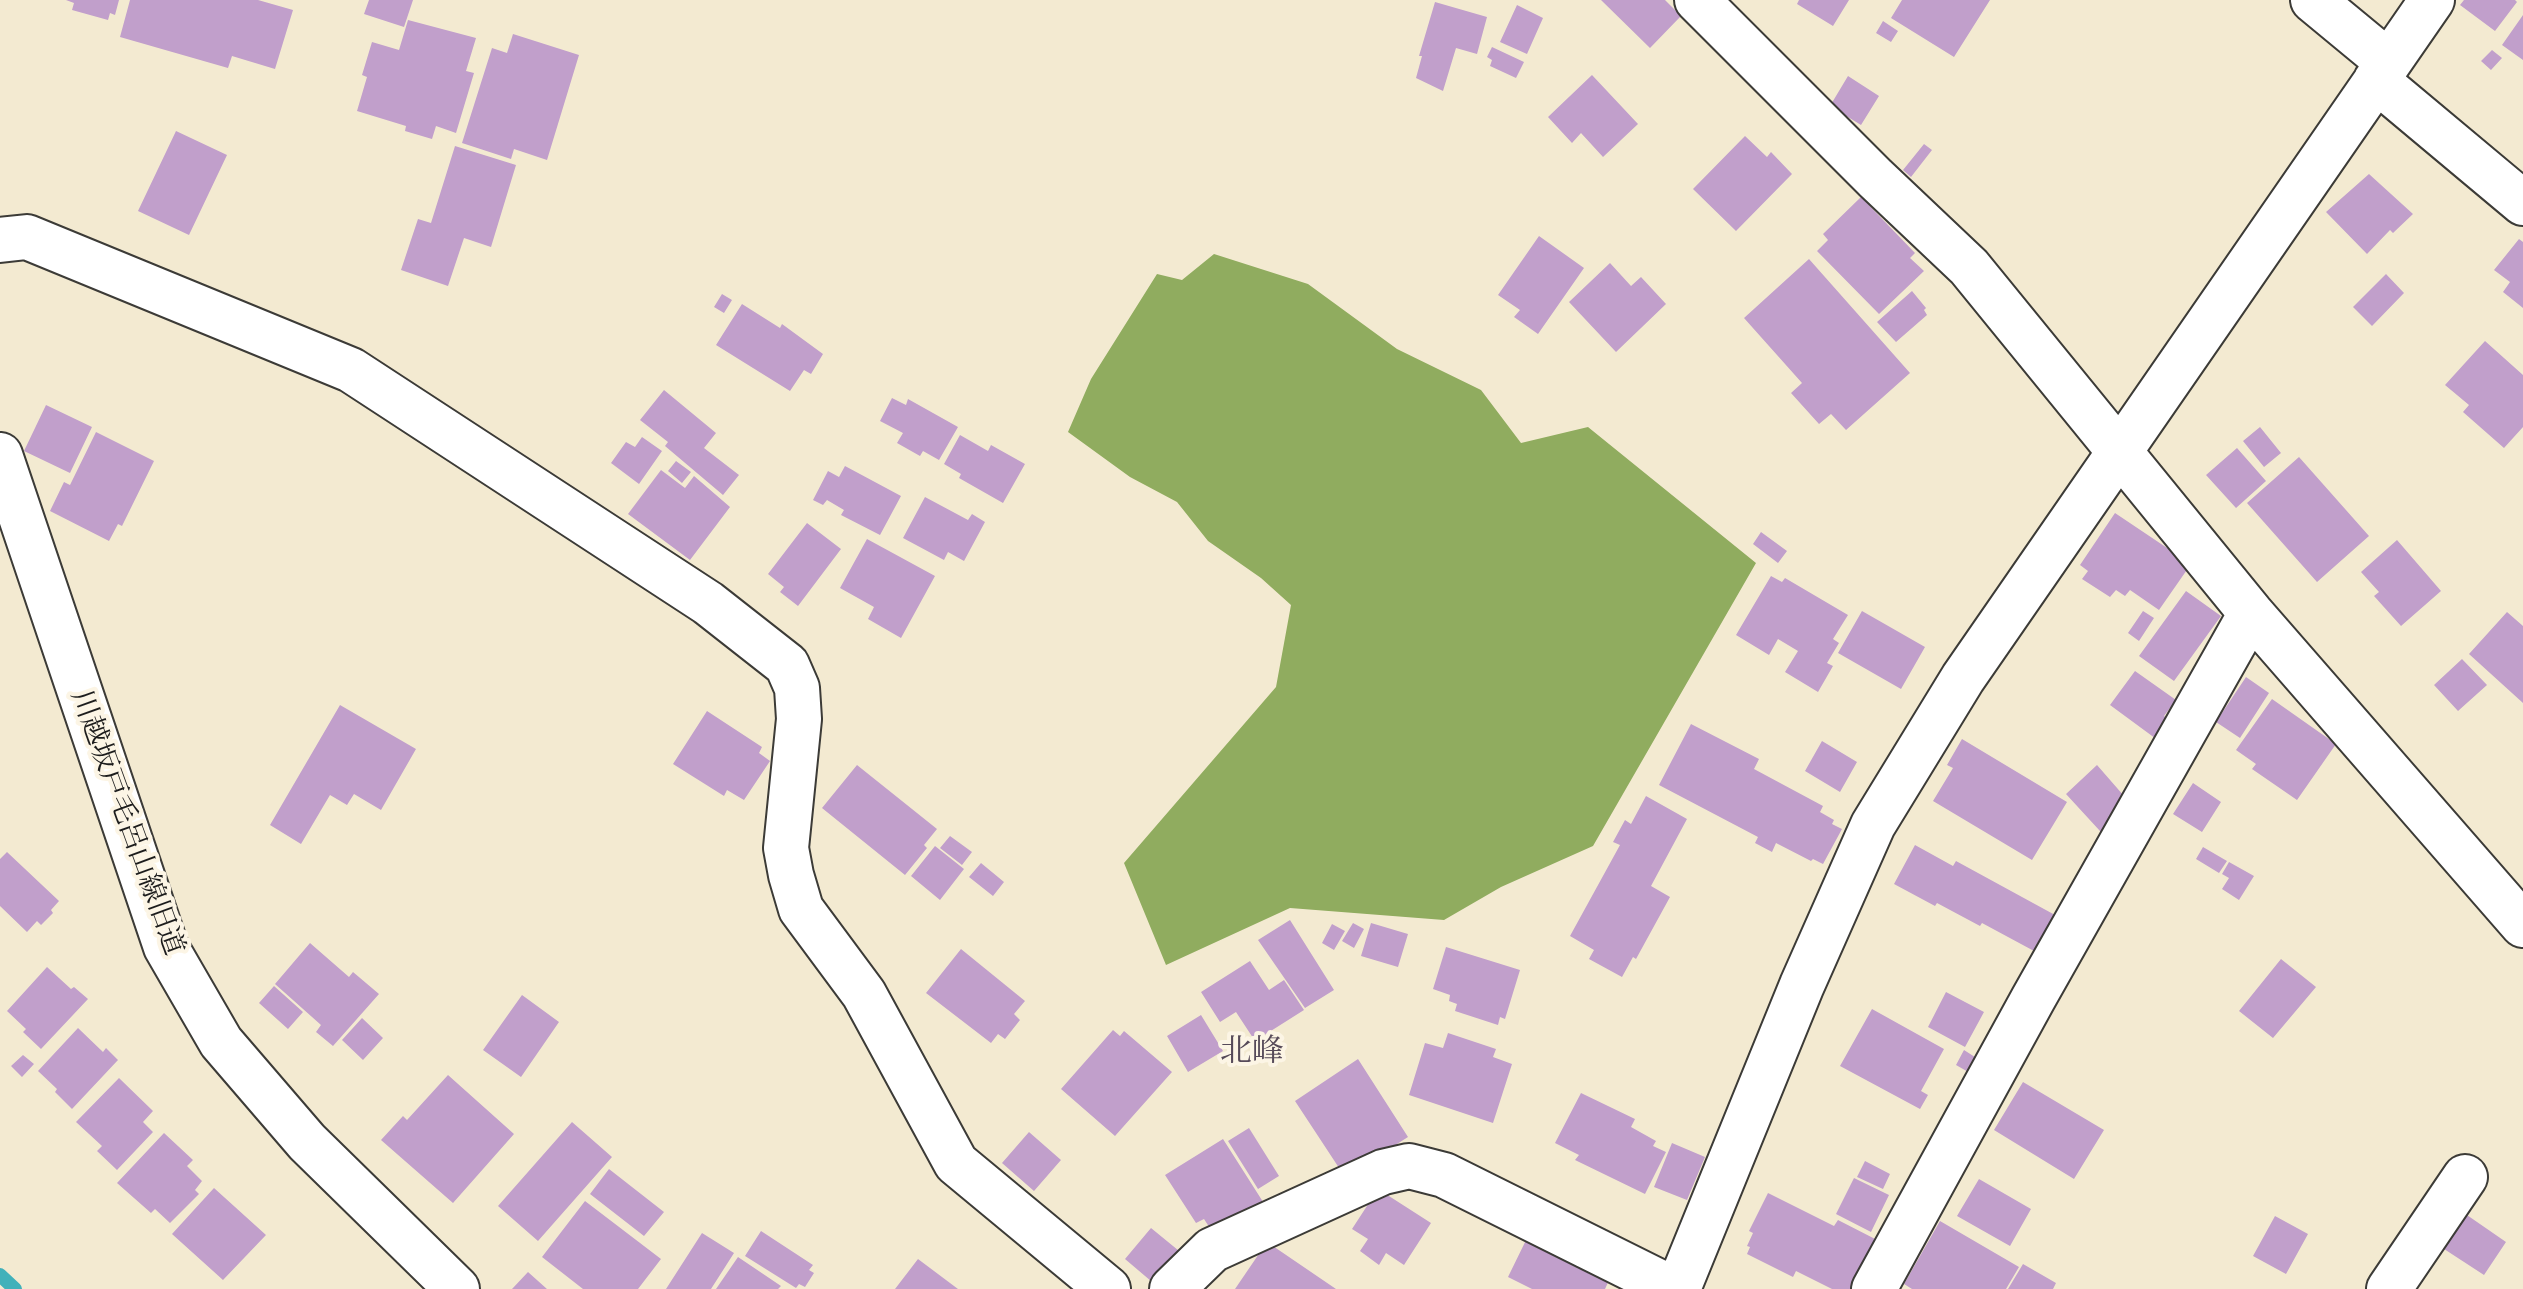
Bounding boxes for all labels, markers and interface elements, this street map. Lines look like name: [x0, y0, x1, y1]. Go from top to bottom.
street label: 川越坂戸毛呂山線旧道: [62, 686, 190, 960]
district label: 北峰: [1220, 1034, 1284, 1072]

